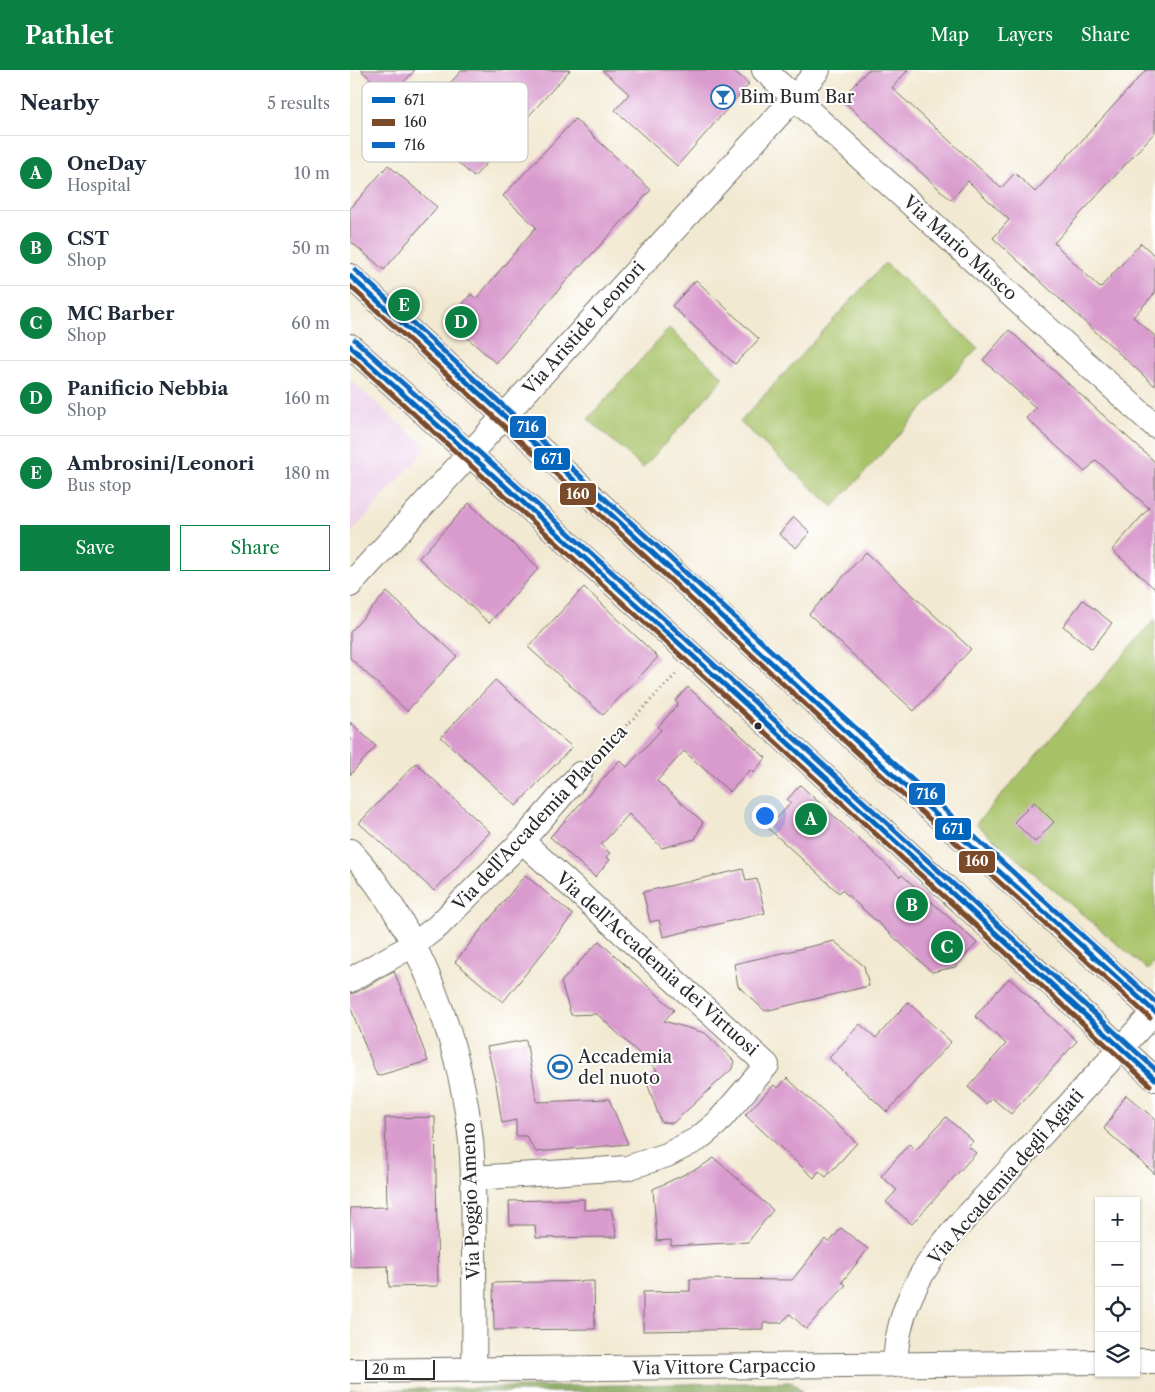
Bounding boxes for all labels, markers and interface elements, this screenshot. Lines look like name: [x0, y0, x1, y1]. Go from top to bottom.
text: Pathlet: [25, 21, 113, 50]
text: Map: [931, 24, 969, 46]
text: Layers: [997, 24, 1053, 46]
text: Share: [1081, 24, 1130, 46]
legend: [362, 82, 528, 162]
bar icon: Bim Bum Bar: [710, 84, 736, 110]
place label: Bim Bum Bar: [740, 86, 855, 108]
text: Nearby: [20, 90, 99, 115]
text: 671: [404, 91, 425, 109]
text: 5 results: [267, 93, 330, 113]
text: 160: [404, 113, 427, 131]
text: 716: [404, 136, 425, 154]
text: OneDay: [67, 152, 146, 175]
text: A: [30, 163, 42, 183]
text: 10 m: [294, 163, 330, 183]
text: Hospital: [67, 175, 131, 195]
street label: Via Mario Musco: [898, 190, 1022, 305]
text: CST: [67, 227, 109, 250]
text: B: [30, 238, 42, 258]
text: 50 m: [292, 238, 330, 258]
text: Shop: [67, 250, 106, 270]
street label: Via Aristide Leonori: [518, 256, 650, 400]
pin: E: [388, 286, 420, 324]
text: MC Barber: [67, 302, 174, 325]
pin: D: [445, 303, 477, 341]
text: C: [30, 313, 42, 333]
text: 60 m: [291, 313, 330, 333]
text: Shop: [67, 325, 106, 345]
text: Panificio Nebbia: [67, 377, 228, 400]
text: D: [29, 388, 43, 408]
text: 160 m: [285, 388, 330, 408]
text: Shop: [67, 400, 106, 420]
line badge: 716: [509, 415, 547, 439]
text: 716: [517, 418, 539, 436]
line badge: 671: [533, 447, 571, 471]
text: 671: [541, 450, 564, 468]
text: Ambrosini/Leonori: [67, 452, 254, 475]
text: E: [30, 463, 42, 483]
text: 180 m: [284, 463, 330, 483]
text: Bus stop: [67, 475, 131, 495]
line badge: 160: [559, 482, 597, 506]
text: 160: [566, 485, 590, 503]
button: Save: [20, 525, 170, 571]
button: Share: [180, 525, 330, 571]
street label: Via dell'Accademia Platonica: [447, 720, 632, 916]
unlabelled marker: [753, 721, 763, 731]
line badge: 716: [908, 782, 946, 806]
text: 716: [916, 785, 938, 803]
pin: A: [795, 800, 827, 838]
your location: [752, 803, 778, 829]
line badge: 671: [934, 817, 972, 841]
text: 671: [942, 820, 965, 838]
line badge: 160: [958, 850, 996, 874]
text: 160: [965, 852, 989, 870]
street label: Via dell'Accademia dei Virtuosi: [551, 867, 763, 1061]
pin: B: [896, 886, 928, 924]
pin: C: [931, 928, 963, 966]
place label: Accademia del nuoto: [577, 1046, 673, 1089]
sports icon: Accademia del nuoto: [547, 1054, 573, 1080]
street label: Via Accademia degli Agiati: [923, 1084, 1089, 1270]
street label: Via Poggio Ameno: [457, 1122, 485, 1281]
map controls: [1095, 1197, 1140, 1377]
button: +: [1095, 1197, 1140, 1242]
button: −: [1095, 1242, 1140, 1287]
button: locate: [1095, 1287, 1140, 1332]
button: layers: [1095, 1332, 1140, 1377]
street label: Via Vittore Carpaccio: [631, 1354, 816, 1380]
scale bar: [365, 1357, 435, 1380]
text: 20 m: [372, 1360, 406, 1378]

